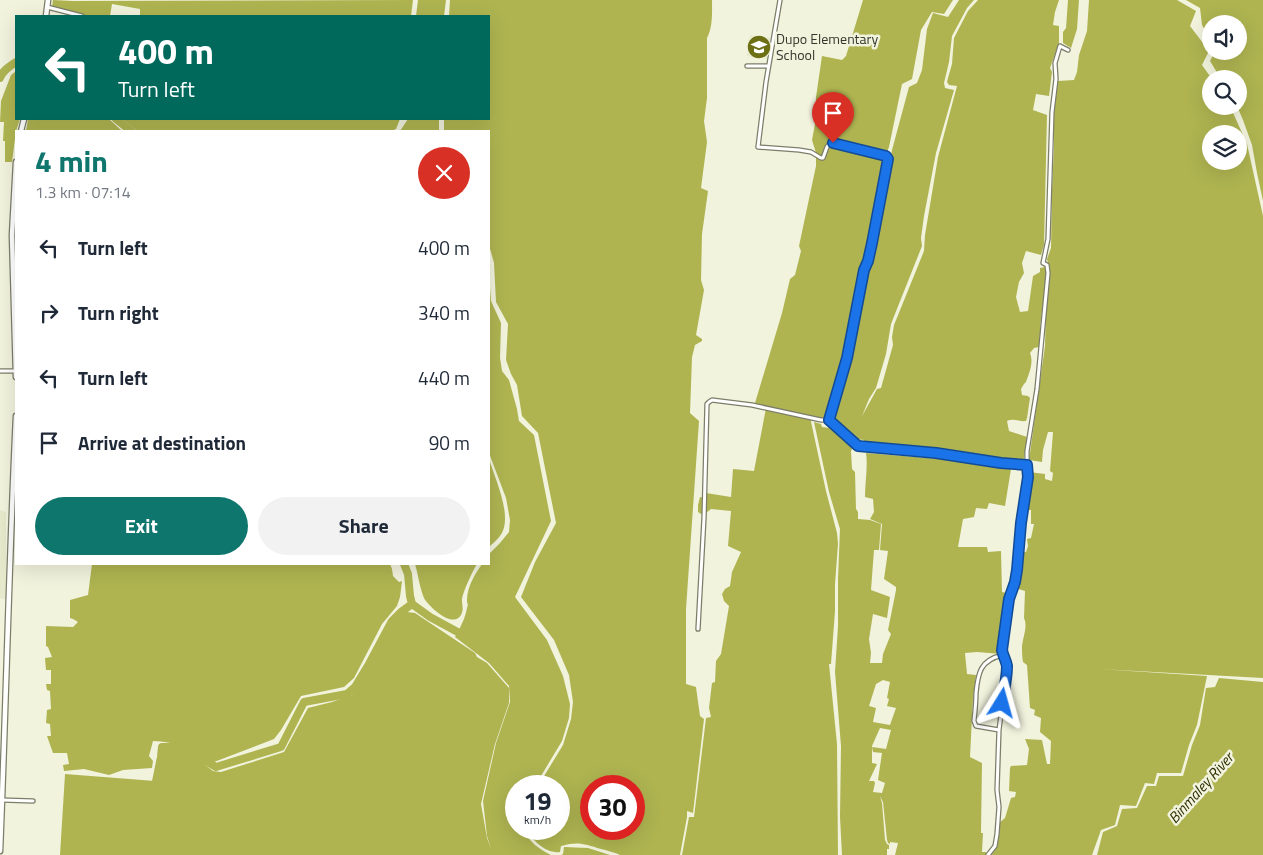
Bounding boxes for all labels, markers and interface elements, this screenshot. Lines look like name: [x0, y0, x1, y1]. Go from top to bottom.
map controls: [1202, 15, 1247, 170]
button: sound: [1202, 15, 1247, 60]
text: 400 m: [118, 24, 214, 78]
place label: Dupo Elementary School: [776, 28, 878, 65]
school or university icon: Dupo Elementary School: [746, 34, 772, 60]
icon: left: [35, 35, 100, 100]
button: search: [1202, 70, 1247, 115]
text: Turn left: [118, 72, 195, 106]
pin: [812, 92, 854, 143]
icon: arrive: [819, 99, 847, 127]
button: layers: [1202, 125, 1247, 170]
text: 4 min: [35, 138, 108, 184]
button: close: [418, 147, 470, 199]
text: 1.3 km · 07:14: [35, 180, 131, 204]
text: Turn left: [78, 233, 148, 262]
text: 400 m: [418, 233, 470, 262]
icon: left: [35, 234, 63, 262]
text: Turn right: [78, 298, 159, 327]
text: 340 m: [418, 298, 470, 327]
icon: right: [35, 299, 63, 327]
text: Turn left: [78, 363, 148, 392]
text: 440 m: [418, 363, 470, 392]
icon: left: [35, 364, 63, 392]
text: Arrive at destination: [78, 428, 246, 457]
text: 90 m: [429, 428, 470, 457]
icon: arrive: [35, 429, 63, 457]
button: Exit: [35, 497, 248, 555]
button: Share: [258, 497, 470, 555]
position arrow: [975, 676, 1027, 728]
water label: Binmaley River: [1163, 745, 1240, 828]
speed limit sign: 30: [580, 775, 645, 840]
text: 19: [523, 782, 552, 820]
text: km/h: [524, 810, 551, 829]

